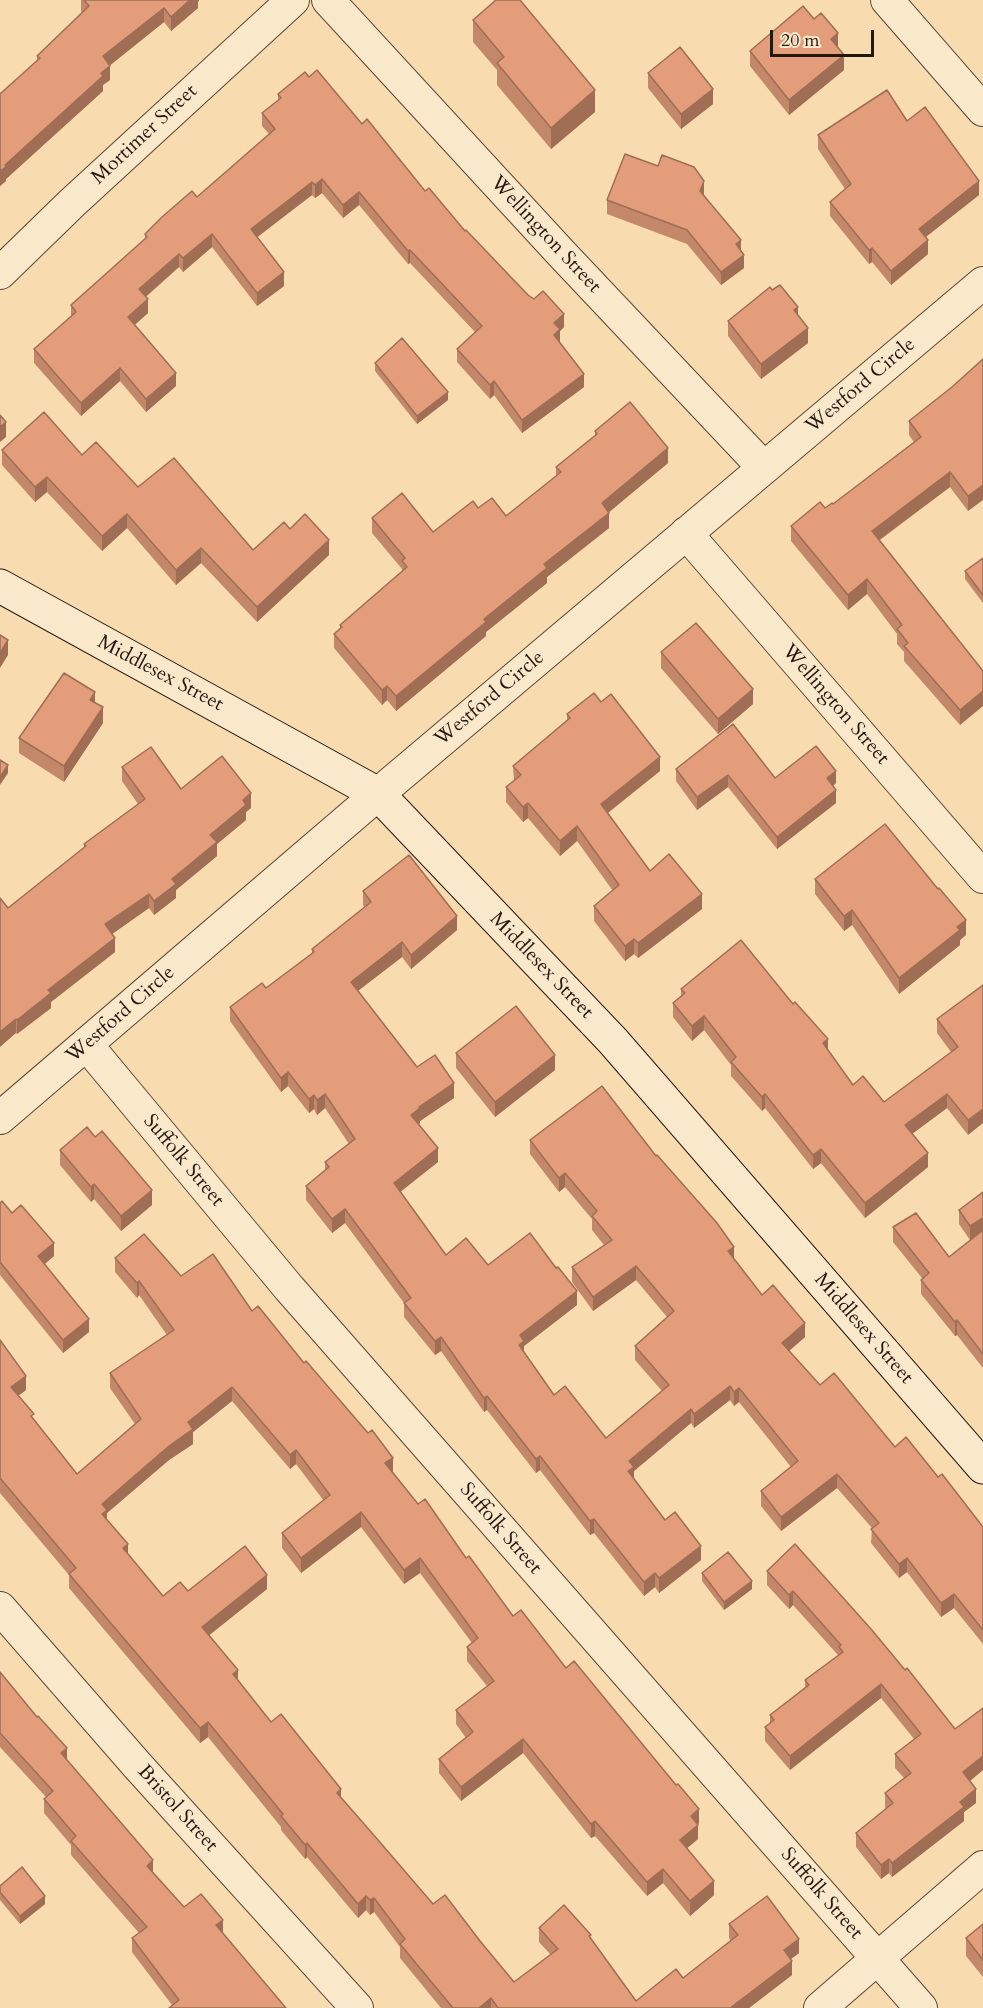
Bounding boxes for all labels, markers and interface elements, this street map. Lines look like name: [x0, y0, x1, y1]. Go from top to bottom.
scale bar: [773, 18, 876, 56]
text: 20 m: [781, 28, 820, 53]
street label: Mortimer Street: [87, 80, 203, 190]
street label: Wellington Street: [485, 171, 605, 299]
street label: Westford Circle: [801, 333, 921, 439]
street label: Middlesex Street: [93, 631, 227, 717]
street label: Wellington Street: [776, 640, 894, 770]
street label: Westford Circle: [430, 646, 550, 752]
street label: Middlesex Street: [484, 908, 598, 1024]
street label: Westford Circle: [62, 961, 180, 1069]
street label: Suffolk Street: [137, 1110, 229, 1212]
street label: Middlesex Street: [808, 1269, 918, 1389]
street label: Suffolk Street: [454, 1478, 546, 1580]
street label: Bristol Street: [132, 1761, 222, 1857]
street label: Suffolk Street: [775, 1843, 867, 1945]

